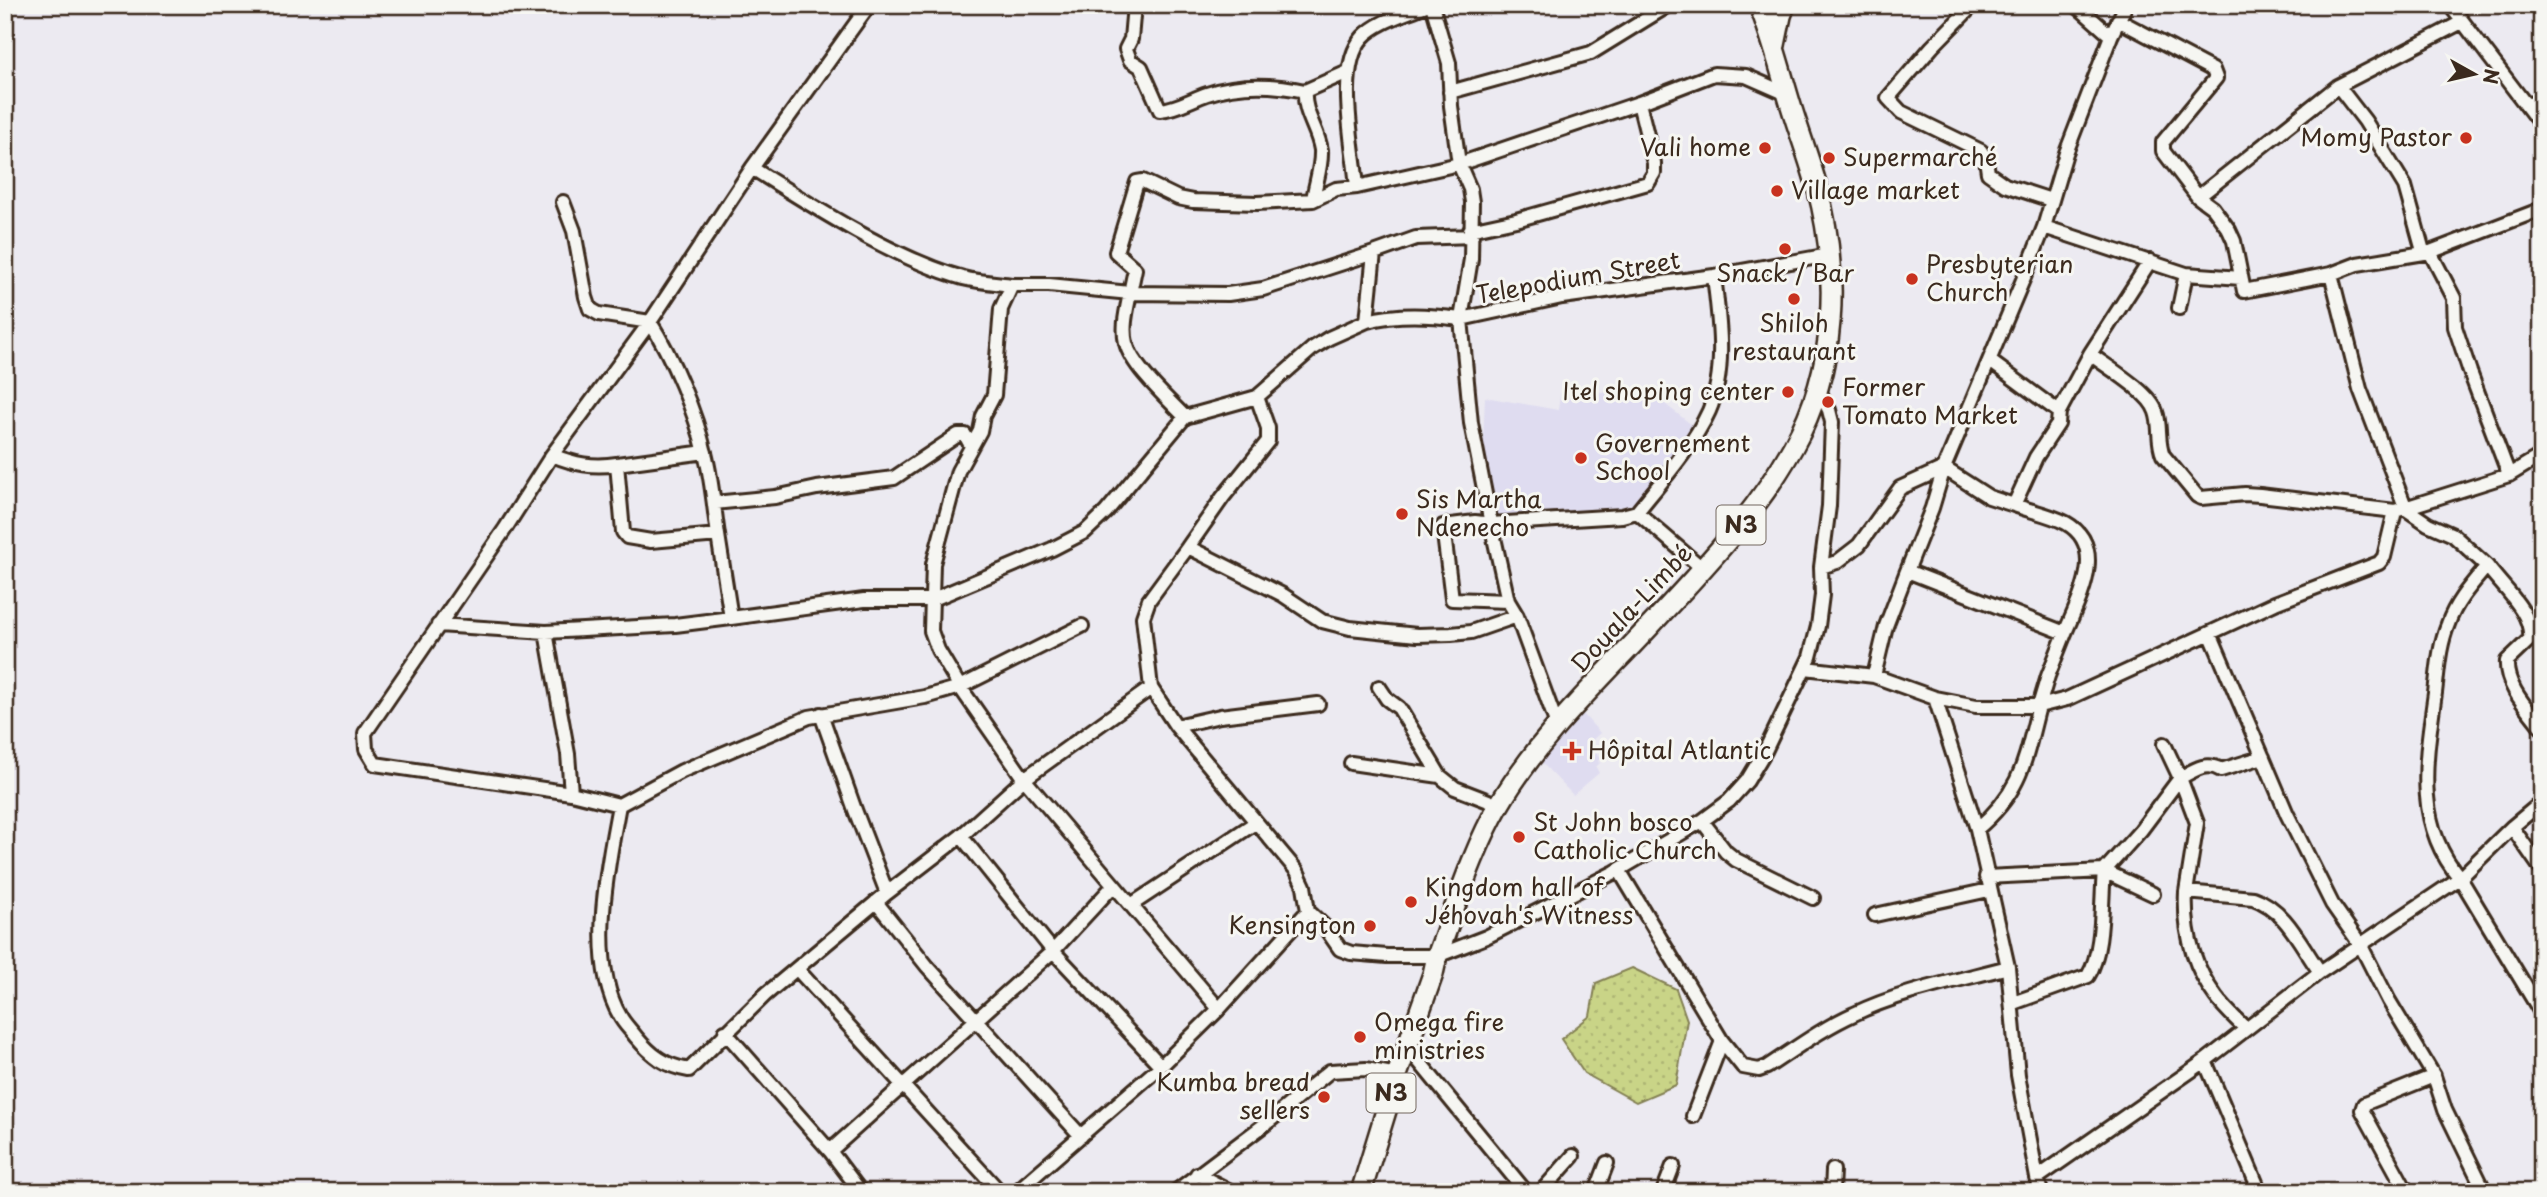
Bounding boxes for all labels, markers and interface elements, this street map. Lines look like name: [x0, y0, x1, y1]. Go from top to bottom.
north arrow: [2438, 38, 2508, 108]
text: N: [2477, 67, 2507, 86]
place label: Momy Pastor: [2301, 118, 2453, 154]
place label: Vali home: [1640, 128, 1751, 164]
marker: Momy Pastor: [2458, 130, 2474, 146]
place label: Supermarché: [1843, 138, 1997, 174]
marker: Vali home: [1757, 140, 1773, 156]
marker: Supermarché: [1821, 150, 1837, 166]
place label: Village market: [1791, 171, 1960, 207]
marker: Village market: [1769, 183, 1785, 199]
street label: Telepodium Street: [1473, 240, 1683, 312]
marker: Snack / Bar: [1777, 241, 1793, 257]
place label: Presbyterian Church: [1926, 245, 2074, 309]
place label: Snack / Bar: [1716, 254, 1854, 290]
marker: Presbyterian Church: [1904, 271, 1920, 287]
marker: Shiloh restaurant: [1786, 291, 1802, 307]
place label: Shiloh restaurant: [1732, 304, 1856, 368]
place label: Former Tomato Market: [1842, 368, 2018, 432]
place label: Itel shoping center: [1562, 372, 1775, 408]
marker: Itel shoping center: [1780, 384, 1796, 400]
marker: Former Tomato Market: [1820, 394, 1836, 410]
place label: Governement School: [1595, 424, 1750, 488]
marker: Governement School: [1573, 450, 1589, 466]
place label: Sis Martha Ndenecho: [1416, 480, 1542, 544]
road number: N3: [1716, 505, 1766, 544]
marker: Sis Martha Ndenecho: [1394, 506, 1410, 522]
street label: Douala-Limbé: [1561, 535, 1700, 680]
place label: Hôpital Atlantic: [1588, 731, 1771, 767]
marker: Hôpital Atlantic: [1562, 741, 1582, 761]
place label: St John bosco Catholic Church: [1533, 803, 1717, 867]
marker: St John bosco Catholic Church: [1511, 829, 1527, 845]
place label: Kingdom hall of Jéhovah's Witness: [1425, 868, 1633, 932]
marker: Kingdom hall of Jéhovah's Witness: [1403, 894, 1419, 910]
place label: Kensington: [1229, 906, 1356, 942]
marker: Kensington: [1362, 918, 1378, 934]
place label: Omega fire ministries: [1374, 1003, 1504, 1067]
marker: Omega fire ministries: [1352, 1029, 1368, 1045]
place label: Kumba bread sellers: [1156, 1063, 1310, 1127]
road number: N3: [1366, 1074, 1416, 1112]
marker: Kumba bread sellers: [1316, 1089, 1332, 1105]

